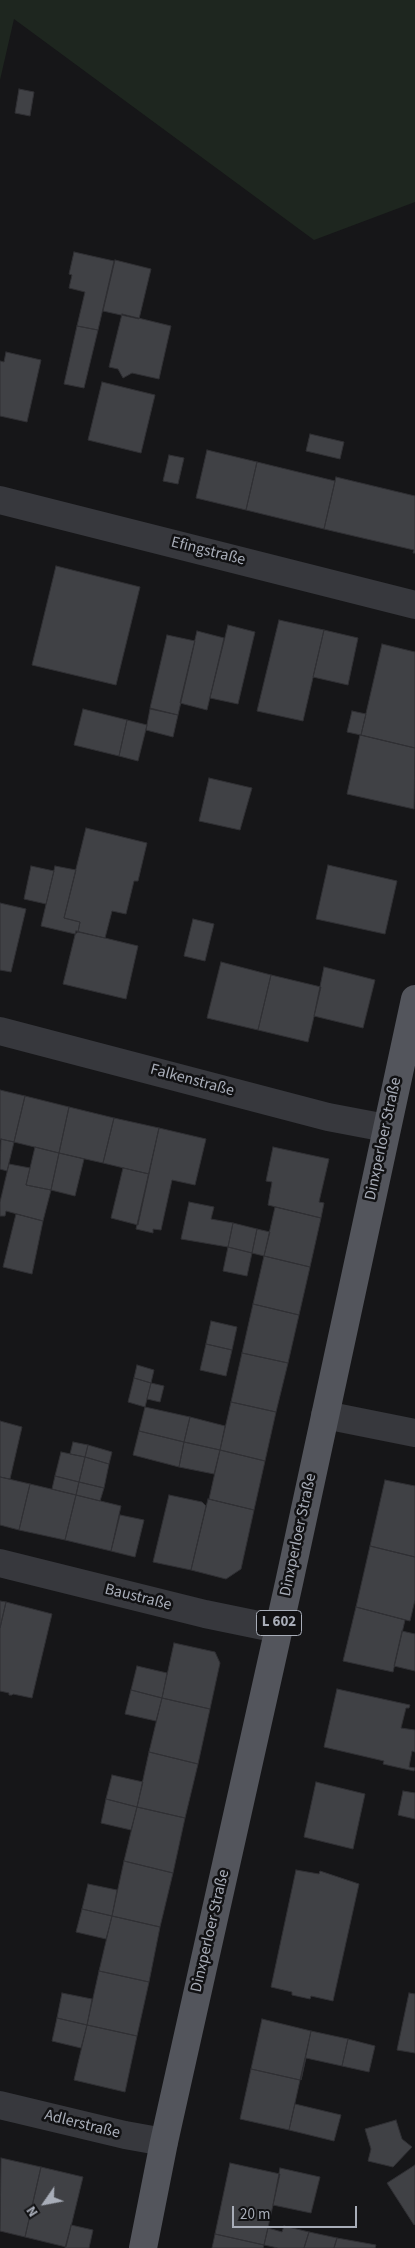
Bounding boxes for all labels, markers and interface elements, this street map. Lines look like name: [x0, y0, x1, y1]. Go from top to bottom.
street label: Efingstraße: [169, 533, 247, 571]
street label: Falkenstraße: [148, 1061, 236, 1101]
street label: Dinxperloer Straße: [362, 1076, 406, 1202]
street label: Dinxperloer Straße: [277, 1472, 321, 1598]
street label: Baustraße: [103, 1580, 173, 1616]
road number: L 602: [256, 1610, 302, 1636]
street label: Dinxperloer Straße: [188, 1868, 234, 1994]
street label: Adlerstraße: [42, 2106, 122, 2144]
north arrow: [20, 2178, 70, 2228]
scale bar: [235, 2196, 360, 2228]
text: N: [21, 2202, 43, 2221]
text: 20 m: [240, 2204, 270, 2225]

